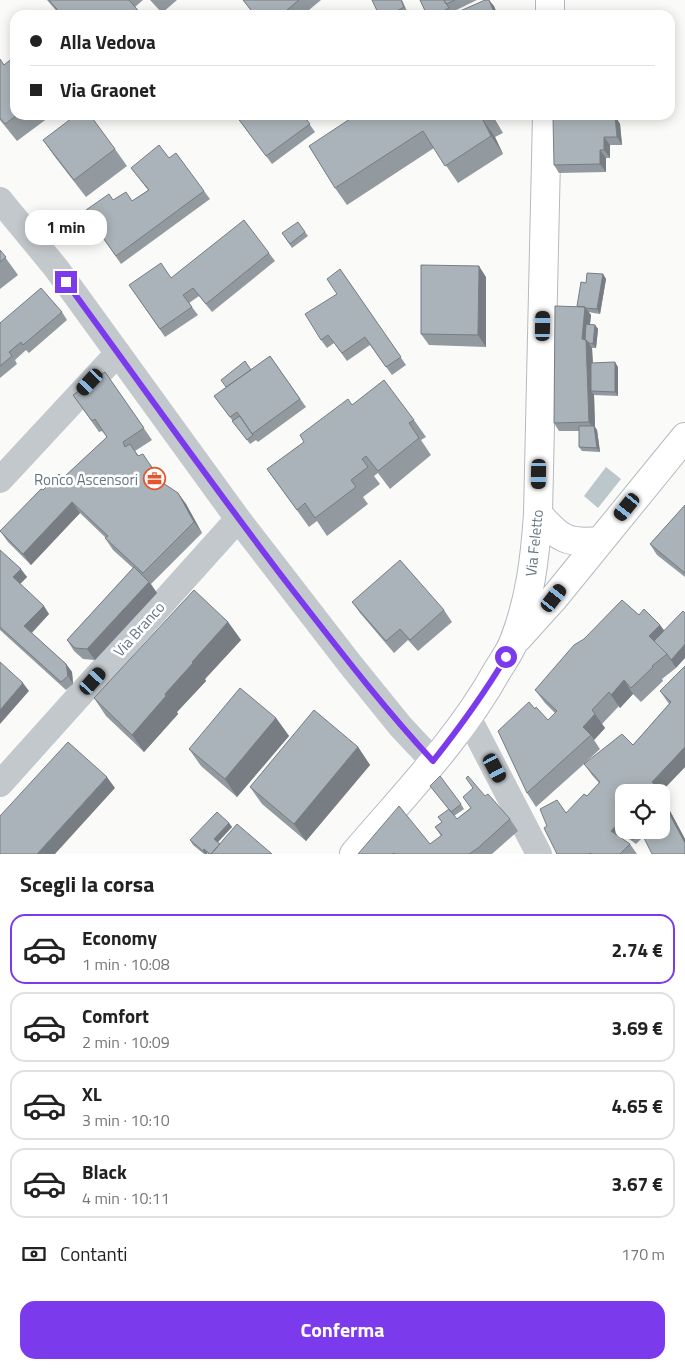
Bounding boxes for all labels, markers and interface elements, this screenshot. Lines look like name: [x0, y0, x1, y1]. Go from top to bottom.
text: Alla Vedova: [60, 27, 156, 56]
text: Via Graonet: [60, 75, 156, 104]
callout: 1 min: [25, 210, 107, 244]
text: 1 min: [47, 215, 85, 239]
route end: [55, 271, 77, 293]
car: [535, 311, 550, 341]
car: [74, 366, 105, 398]
car: [531, 459, 546, 489]
office icon: Ronco Ascensori: [142, 467, 166, 491]
place label: Ronco Ascensori: [34, 468, 138, 491]
car: [611, 491, 642, 523]
street label: Via Feletto: [519, 508, 549, 578]
car: [538, 582, 569, 614]
street label: Via Branco: [108, 596, 170, 662]
route start: [495, 646, 517, 668]
car: [77, 665, 108, 697]
car: [481, 751, 508, 785]
map controls: [615, 784, 670, 839]
button: locate: [615, 784, 670, 839]
text: Scegli la corsa: [20, 867, 154, 901]
text: Economy: [82, 923, 157, 952]
icon: car: [22, 927, 67, 972]
text: 2.74 €: [611, 935, 663, 964]
text: 1 min · 10:08: [82, 952, 170, 976]
text: Comfort: [82, 1001, 149, 1030]
icon: car: [22, 1005, 67, 1050]
text: 3.69 €: [611, 1013, 663, 1042]
text: 2 min · 10:09: [82, 1030, 170, 1054]
text: XL: [82, 1079, 102, 1108]
icon: car: [22, 1083, 67, 1128]
text: 4.65 €: [611, 1091, 663, 1120]
text: 3 min · 10:10: [82, 1108, 170, 1132]
text: Black: [82, 1157, 127, 1186]
icon: car: [22, 1161, 67, 1206]
text: 3.67 €: [611, 1169, 663, 1198]
text: 4 min · 10:11: [82, 1186, 170, 1210]
text: Contanti: [60, 1239, 128, 1268]
icon: cash: [20, 1240, 48, 1268]
text: 170 m: [621, 1242, 665, 1266]
button: Conferma: [20, 1301, 665, 1359]

